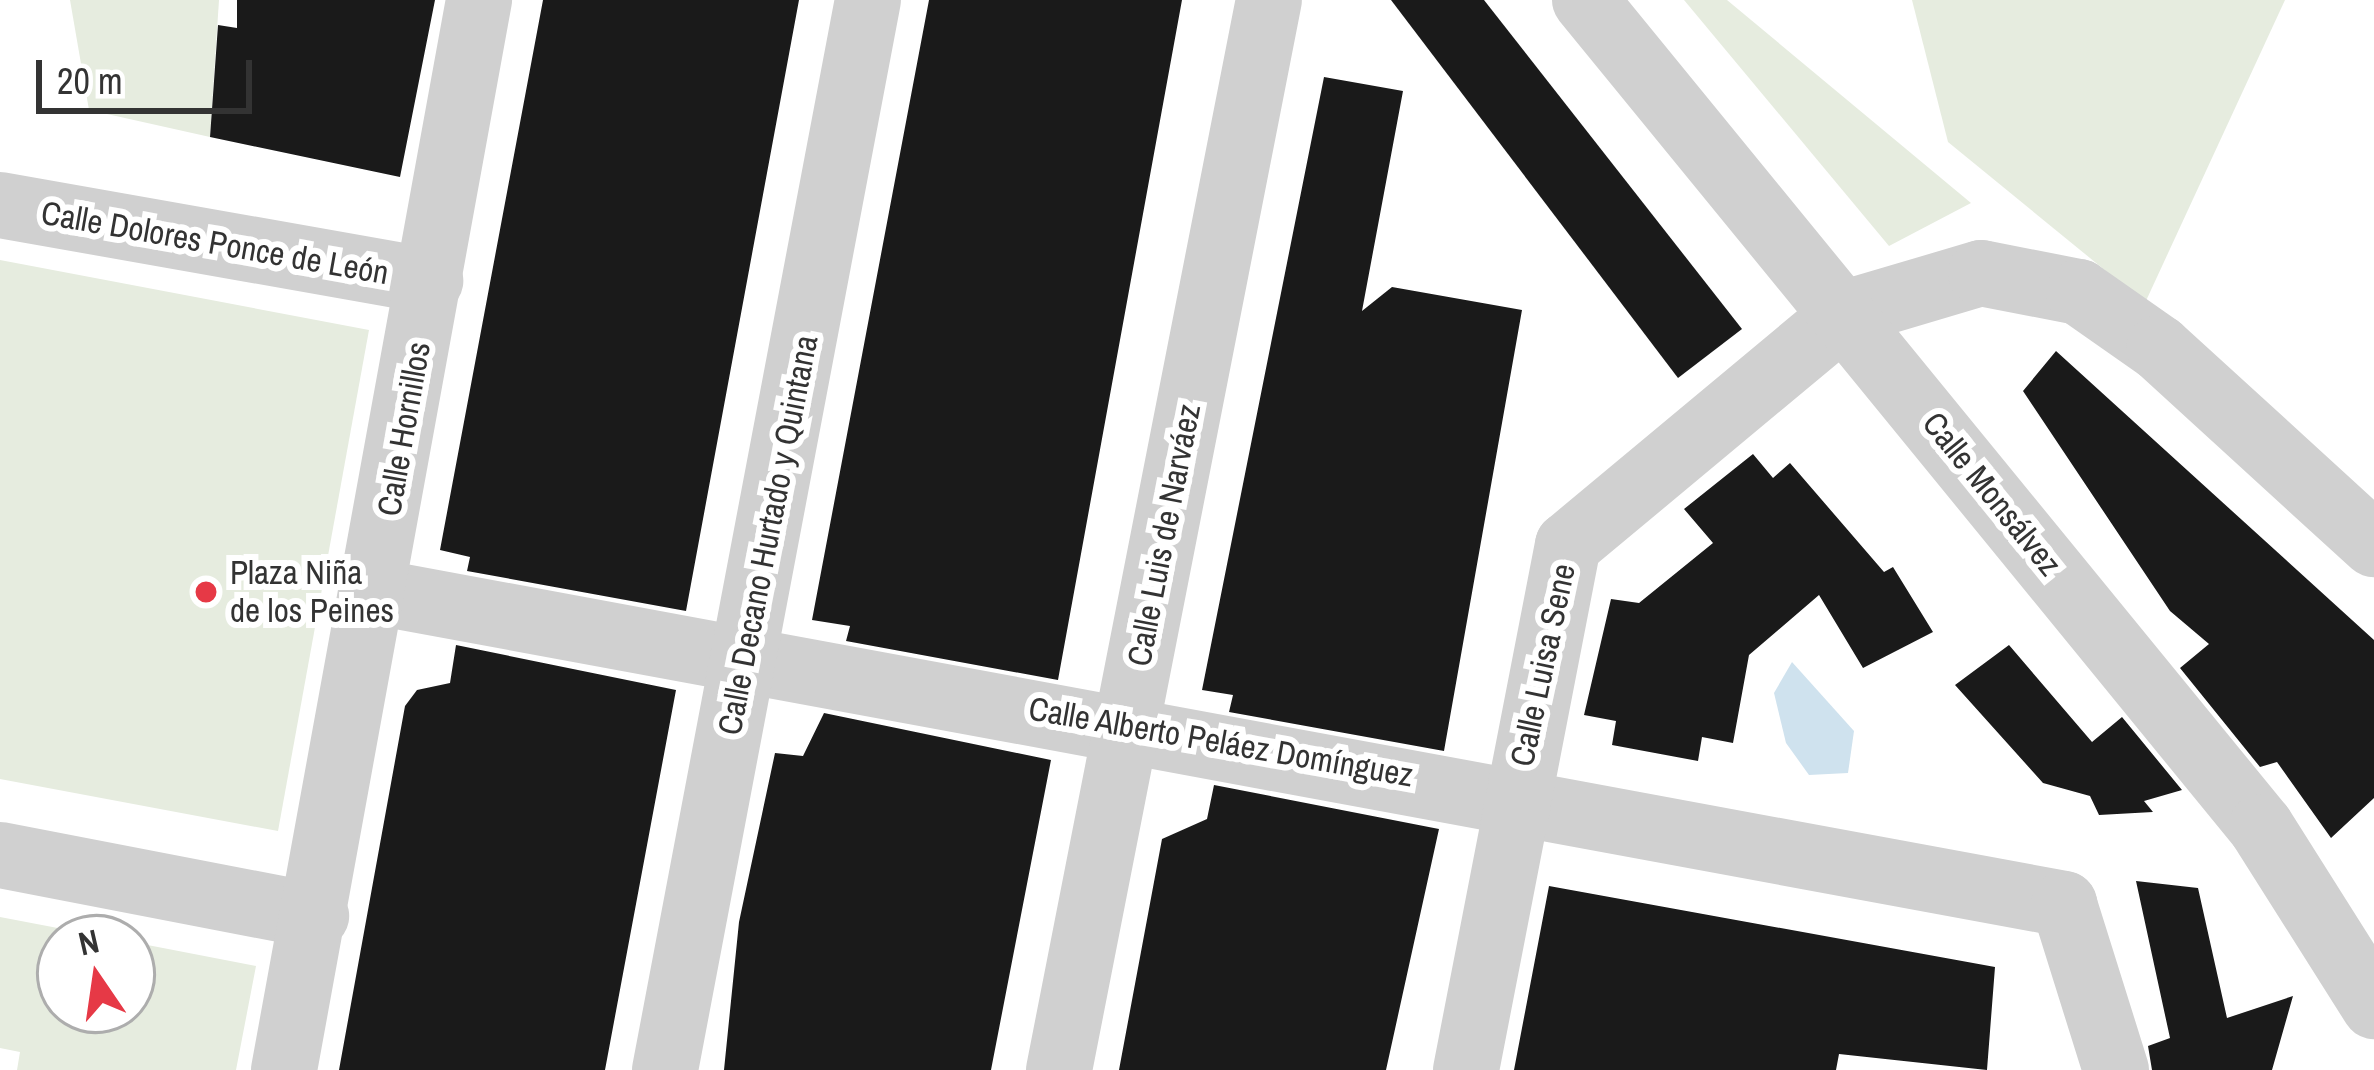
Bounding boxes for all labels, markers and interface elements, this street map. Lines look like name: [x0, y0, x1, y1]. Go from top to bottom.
scale bar: [42, 36, 258, 110]
text: 20 m: [57, 57, 123, 105]
street label: Calle Dolores Ponce de León: [38, 193, 392, 293]
street label: Calle Decano Hurtado y Quintana: [710, 332, 826, 738]
street label: Calle Hornillos: [369, 339, 439, 519]
street label: Calle Luis de Narváez: [1119, 401, 1209, 669]
street label: Calle Monsálvez: [1914, 404, 2070, 584]
place label: Plaza Niña de los Peines: [230, 553, 394, 631]
street label: Calle Luisa Sene: [1502, 560, 1584, 770]
marker: Plaza Niña de los Peines: [193, 579, 219, 605]
street label: Calle Alberto Peláez Domínguez: [1025, 689, 1417, 795]
north arrow: [36, 914, 156, 1034]
text: N: [74, 918, 103, 965]

